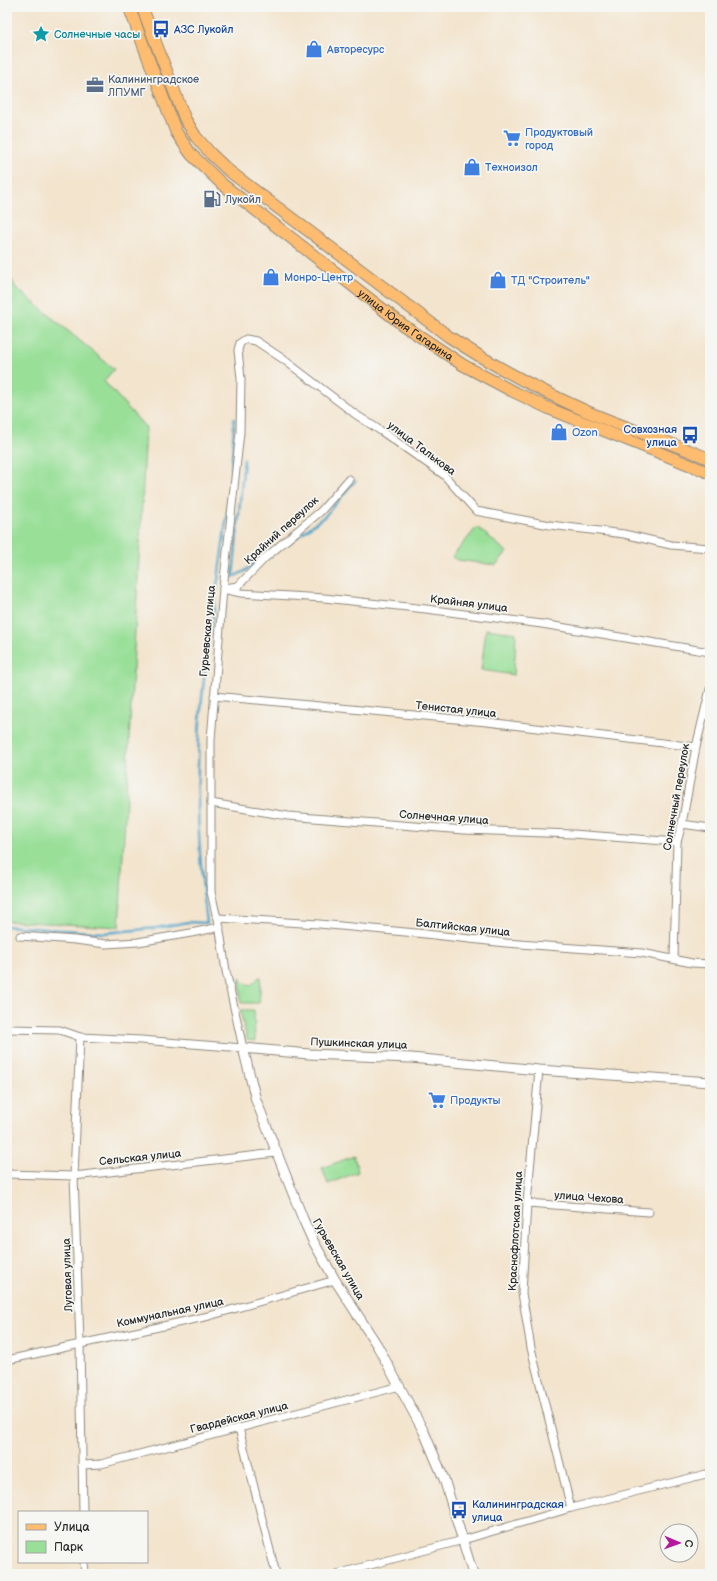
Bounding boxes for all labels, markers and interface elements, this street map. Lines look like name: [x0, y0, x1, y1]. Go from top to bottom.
bus stop icon: АЗС Лукойл: [151, 19, 171, 39]
place label: АЗС Лукойл: [173, 23, 234, 36]
place icon: Солнечные часы: [31, 24, 51, 44]
place label: Солнечные часы: [54, 28, 140, 41]
shop icon: Авторесурс: [304, 39, 324, 59]
place label: Авторесурс: [326, 43, 385, 56]
place label: Калининградское ЛПУМГ: [107, 73, 199, 99]
office icon: Калининградское ЛПУМГ: [85, 75, 105, 95]
place label: Продуктовый город: [525, 126, 593, 152]
supermarket icon: Продуктовый город: [502, 128, 522, 148]
shop icon: Техноизол: [462, 157, 482, 177]
place label: Техноизол: [485, 161, 538, 174]
fuel station icon: Лукойл: [202, 189, 222, 209]
place label: Лукойл: [224, 193, 261, 206]
shop icon: Монро-Центр: [261, 267, 281, 287]
shop icon: ТД "Строитель": [488, 270, 508, 290]
place label: Монро-Центр: [284, 271, 354, 284]
place label: ТД "Строитель": [511, 274, 590, 287]
street label: улица Юрия Гагарина: [356, 287, 456, 364]
street label: улица Талькова: [385, 419, 459, 478]
shop icon: Ozon: [549, 422, 569, 442]
place label: Совхозная улица: [623, 423, 677, 449]
bus stop icon: Совхозная улица: [680, 425, 700, 445]
place label: Ozon: [572, 426, 598, 439]
street label: Крайний переулок: [242, 494, 321, 567]
street label: Гурьевская улица: [197, 584, 218, 677]
street label: Крайняя улица: [429, 592, 509, 615]
street label: Тенистая улица: [415, 699, 497, 720]
street label: Солнечный переулок: [661, 742, 692, 852]
street label: Солнечная улица: [399, 808, 490, 827]
street label: Балтийская улица: [415, 916, 511, 939]
street label: Пушкинская улица: [310, 1035, 408, 1052]
supermarket icon: Продукты: [427, 1090, 447, 1110]
place label: Продукты: [450, 1094, 501, 1107]
street label: Сельская улица: [98, 1147, 182, 1168]
street label: Краснофлотская улица: [506, 1170, 525, 1291]
street label: улица Чехова: [554, 1189, 625, 1206]
street label: Гурьевская улица: [310, 1216, 367, 1303]
street label: Луговая улица: [60, 1237, 75, 1313]
street label: Коммунальная улица: [115, 1295, 225, 1330]
street label: Гвардейская улица: [189, 1399, 290, 1436]
place label: Калининградская улица: [472, 1498, 564, 1524]
bus stop icon: Калининградская улица: [449, 1500, 469, 1520]
legend: [18, 1511, 148, 1563]
text: Улица: [54, 1520, 90, 1535]
north arrow: [659, 1523, 699, 1563]
text: С: [682, 1539, 695, 1548]
text: Парк: [54, 1540, 84, 1555]

